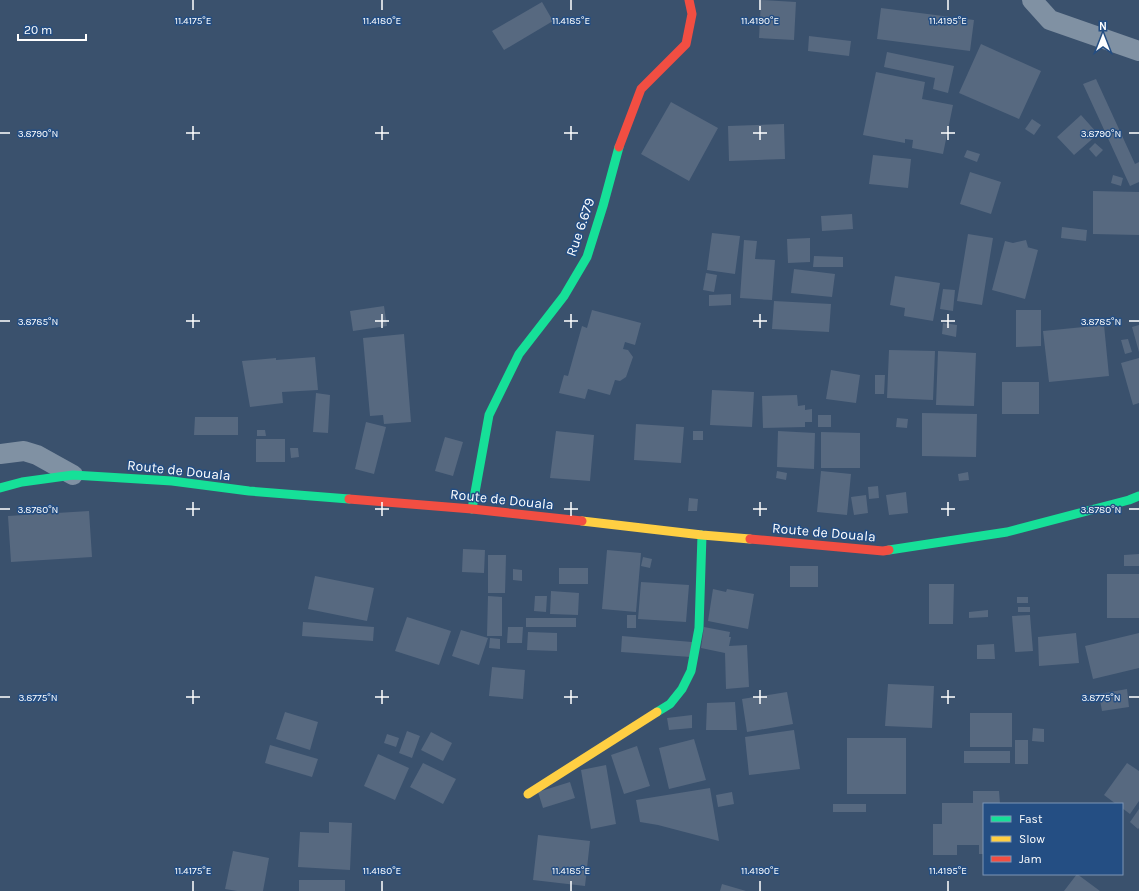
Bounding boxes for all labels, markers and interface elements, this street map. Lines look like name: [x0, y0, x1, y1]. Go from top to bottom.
text: 11.4175°E: [175, 15, 211, 27]
text: 11.4180°E: [363, 15, 401, 27]
text: 11.4185°E: [552, 15, 590, 27]
text: 11.4190°E: [741, 15, 779, 27]
text: 11.4195°E: [929, 15, 967, 27]
scale bar: [18, 16, 86, 42]
north arrow: [1083, 16, 1123, 56]
text: N: [1099, 20, 1107, 33]
text: 20 m: [24, 23, 52, 37]
text: 3.8790°N: [18, 128, 58, 140]
text: 3.8790°N: [1081, 128, 1121, 140]
street label: Rue 6.679: [563, 196, 598, 259]
text: 3.8785°N: [18, 316, 58, 328]
text: 3.8785°N: [1081, 316, 1121, 328]
street label: Route de Douala: [126, 457, 232, 484]
street label: Route de Douala: [449, 486, 555, 513]
text: 3.8780°N: [18, 504, 58, 516]
text: 3.8780°N: [1081, 504, 1121, 516]
street label: Route de Douala: [771, 519, 876, 545]
text: 3.8775°N: [18, 692, 58, 704]
text: 3.8775°N: [1081, 692, 1121, 704]
legend: [983, 803, 1123, 875]
text: Fast: [1019, 812, 1043, 826]
text: Slow: [1019, 832, 1045, 846]
text: Jam: [1019, 852, 1042, 866]
text: 11.4175°E: [175, 865, 211, 877]
text: 11.4180°E: [363, 865, 401, 877]
text: 11.4185°E: [552, 865, 590, 877]
text: 11.4190°E: [741, 865, 779, 877]
text: 11.4195°E: [929, 865, 967, 877]

